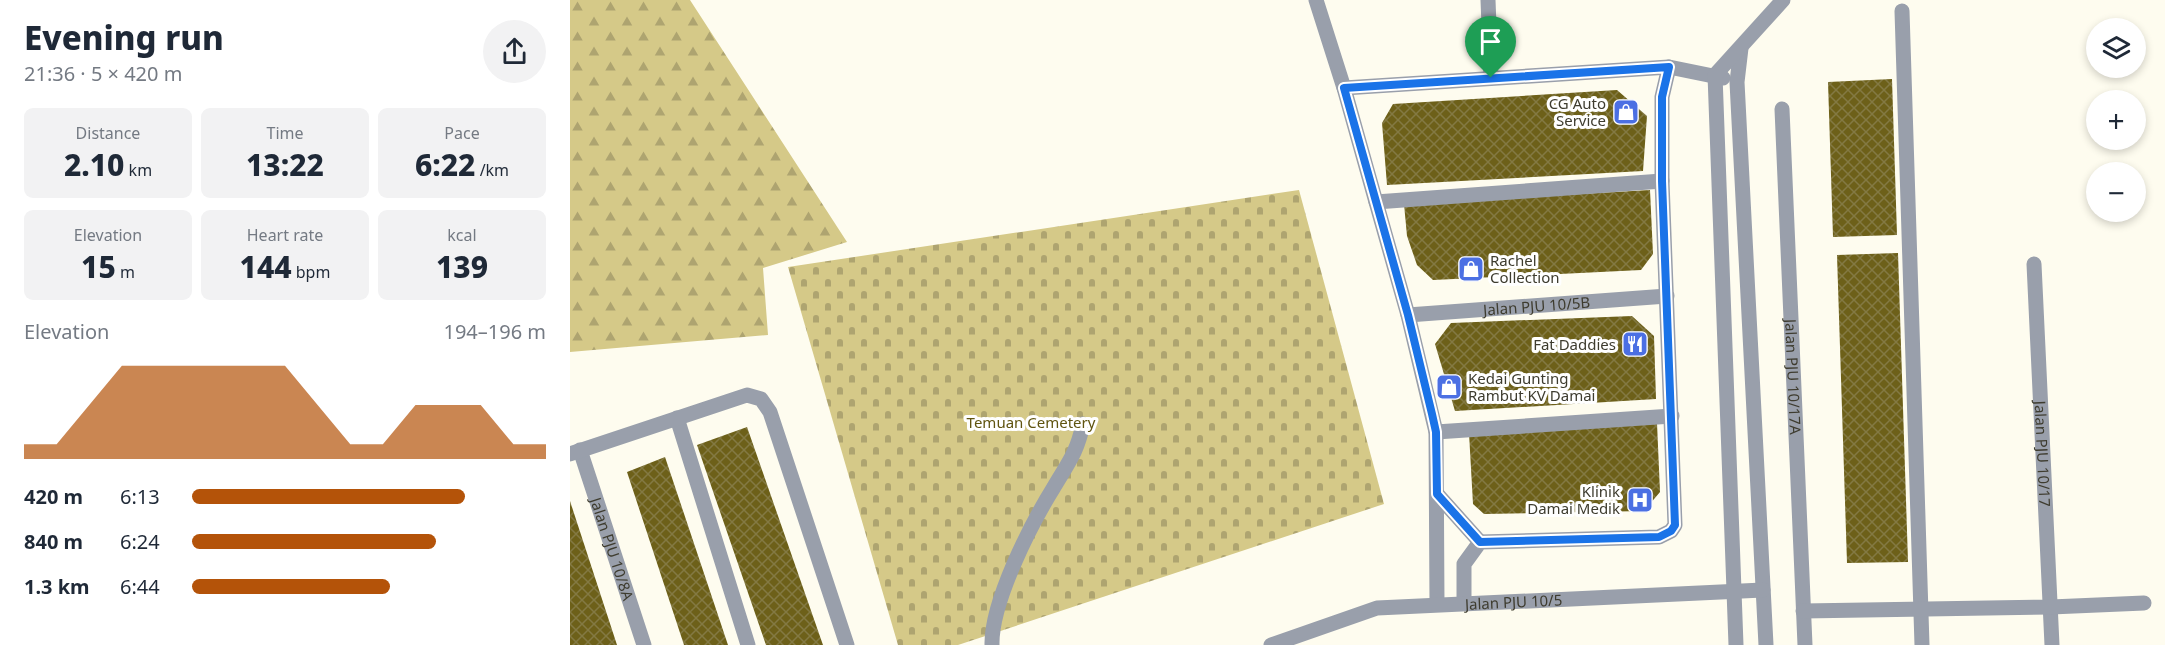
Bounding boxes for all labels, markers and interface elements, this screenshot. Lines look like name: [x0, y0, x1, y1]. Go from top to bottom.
text: Evening run: [24, 15, 224, 60]
pin: [1465, 16, 1516, 78]
map controls: [2086, 18, 2146, 222]
button: layers: [2086, 18, 2146, 78]
button: share: [483, 20, 546, 83]
icon: arrive: [1474, 25, 1507, 58]
text: 21:36 · 5 × 420 m: [24, 60, 182, 87]
button: +: [2086, 90, 2146, 150]
place label: CG Auto Service: [1549, 93, 1606, 130]
shop icon: CG Auto Service: [1611, 97, 1641, 127]
text: Distance: [76, 122, 140, 144]
text: Time: [266, 122, 304, 144]
text: Pace: [444, 122, 480, 144]
text: 2.10: [64, 144, 124, 185]
text: 13:22: [246, 144, 324, 185]
text: 6:22: [415, 144, 475, 185]
text: km: [124, 159, 152, 181]
text: /km: [475, 159, 509, 181]
button: −: [2086, 162, 2146, 222]
text: Elevation: [74, 224, 142, 246]
text: Heart rate: [247, 224, 323, 246]
text: kcal: [447, 224, 477, 246]
text: 15: [81, 246, 116, 287]
text: 144: [240, 246, 292, 287]
text: 139: [436, 246, 488, 287]
place label: Rachel Collection: [1490, 250, 1560, 287]
shop icon: Rachel Collection: [1456, 254, 1486, 284]
text: m: [116, 261, 135, 283]
text: bpm: [292, 261, 330, 283]
street label: Jalan PJU 10/5B: [1480, 292, 1591, 320]
street label: Jalan PJU 10/17A: [1781, 317, 1806, 435]
text: Elevation: [24, 318, 109, 345]
text: 194–196 m: [443, 318, 546, 345]
restaurant icon: Fat Daddies: [1620, 329, 1650, 359]
place label: Fat Daddies: [1533, 334, 1616, 354]
place label: Kedai Gunting Rambut KV Damai: [1468, 368, 1595, 405]
shop icon: Kedai Gunting Rambut KV Damai: [1434, 372, 1464, 402]
street label: Jalan PJU 10/17: [2030, 398, 2055, 507]
park label: Temuan Cemetery: [967, 412, 1096, 432]
place label: Klinik Damai Medik: [1527, 481, 1620, 518]
text: 420 m: [24, 483, 83, 510]
text: 6:13: [120, 483, 160, 510]
hospital icon: Klinik Damai Medik: [1625, 485, 1655, 515]
street label: Jalan PJU 10/8A: [586, 493, 639, 603]
text: 840 m: [24, 528, 83, 555]
text: 6:24: [120, 528, 160, 555]
text: 1.3 km: [24, 573, 90, 600]
text: 6:44: [120, 573, 160, 600]
street label: Jalan PJU 10/5: [1462, 589, 1563, 614]

